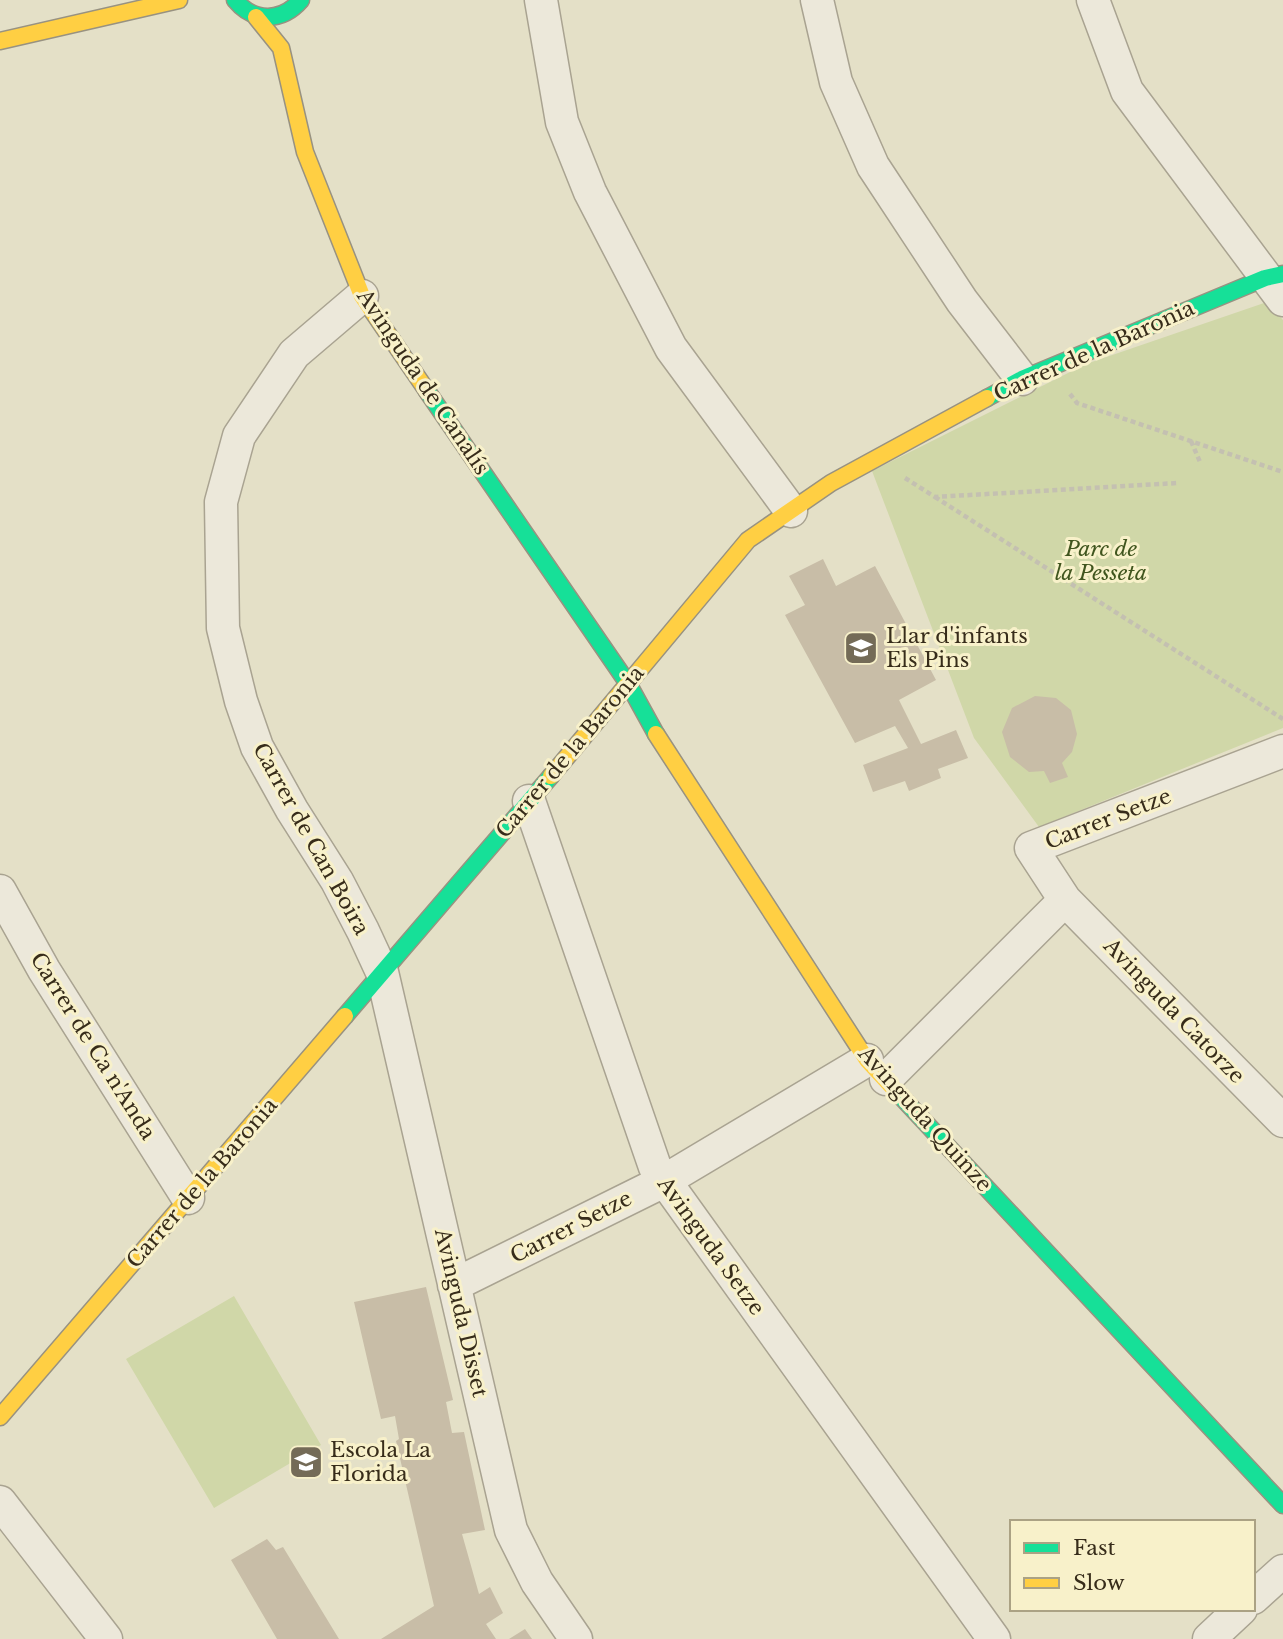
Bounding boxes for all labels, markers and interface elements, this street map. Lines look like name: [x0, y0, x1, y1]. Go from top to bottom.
street label: Avinguda de Canalís: [351, 284, 495, 480]
street label: Carrer de la Baronia: [990, 295, 1199, 407]
park label: Parc de la Pesseta: [1055, 536, 1147, 586]
place label: Llar d'infants Els Pins: [886, 623, 1028, 673]
school or university icon: Llar d'infants Els Pins: [842, 629, 880, 667]
street label: Carrer de la Baronia: [490, 660, 650, 843]
street label: Carrer de Can Boira: [247, 738, 375, 940]
street label: Carrer Setze: [1041, 783, 1175, 855]
street label: Avinguda Catorze: [1097, 932, 1250, 1089]
street label: Carrer de Ca n'Anda: [25, 948, 161, 1145]
street label: Avinguda Quinze: [852, 1040, 997, 1197]
street label: Carrer de la Baronia: [121, 1092, 283, 1273]
street label: Avinguda Setze: [651, 1171, 770, 1320]
street label: Carrer Setze: [506, 1185, 636, 1269]
street label: Avinguda Disset: [429, 1225, 493, 1400]
place label: Escola La Florida: [330, 1437, 431, 1487]
school or university icon: Escola La Florida: [287, 1443, 325, 1481]
legend: [1010, 1520, 1255, 1611]
text: Fast: [1073, 1535, 1115, 1561]
text: Slow: [1073, 1570, 1125, 1596]

